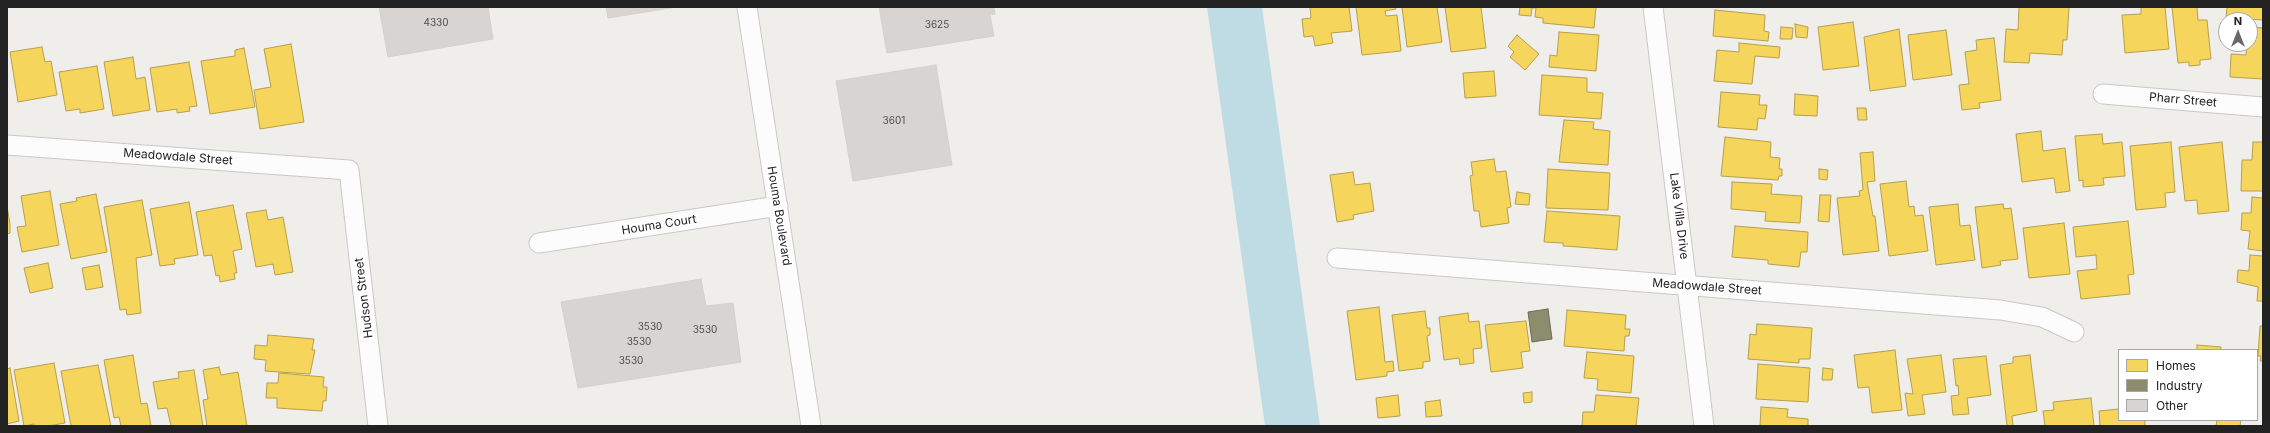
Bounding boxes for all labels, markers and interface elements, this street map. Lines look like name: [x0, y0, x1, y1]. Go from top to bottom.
north arrow: [2218, 12, 2258, 52]
text: N: [2234, 14, 2242, 28]
house number: 4330: [423, 17, 449, 29]
house number: 3625: [925, 19, 949, 31]
street label: Pharr Street: [2149, 90, 2217, 110]
house number: 3601: [883, 115, 905, 127]
street label: Meadowdale Street: [123, 146, 233, 168]
street label: Houma Boulevard: [764, 165, 794, 267]
street label: Lake Villa Drive: [1667, 172, 1691, 260]
street label: Houma Court: [621, 212, 697, 238]
street label: Hudson Street: [352, 257, 376, 339]
street label: Meadowdale Street: [1652, 276, 1762, 298]
house number: 3530: [638, 321, 662, 333]
house number: 3530: [693, 324, 717, 336]
house number: 3530: [627, 336, 651, 348]
legend: [2118, 349, 2258, 421]
house number: 3530: [619, 355, 643, 367]
text: Homes: [2156, 358, 2196, 373]
text: Industry: [2156, 378, 2202, 393]
text: Other: [2156, 398, 2188, 413]

